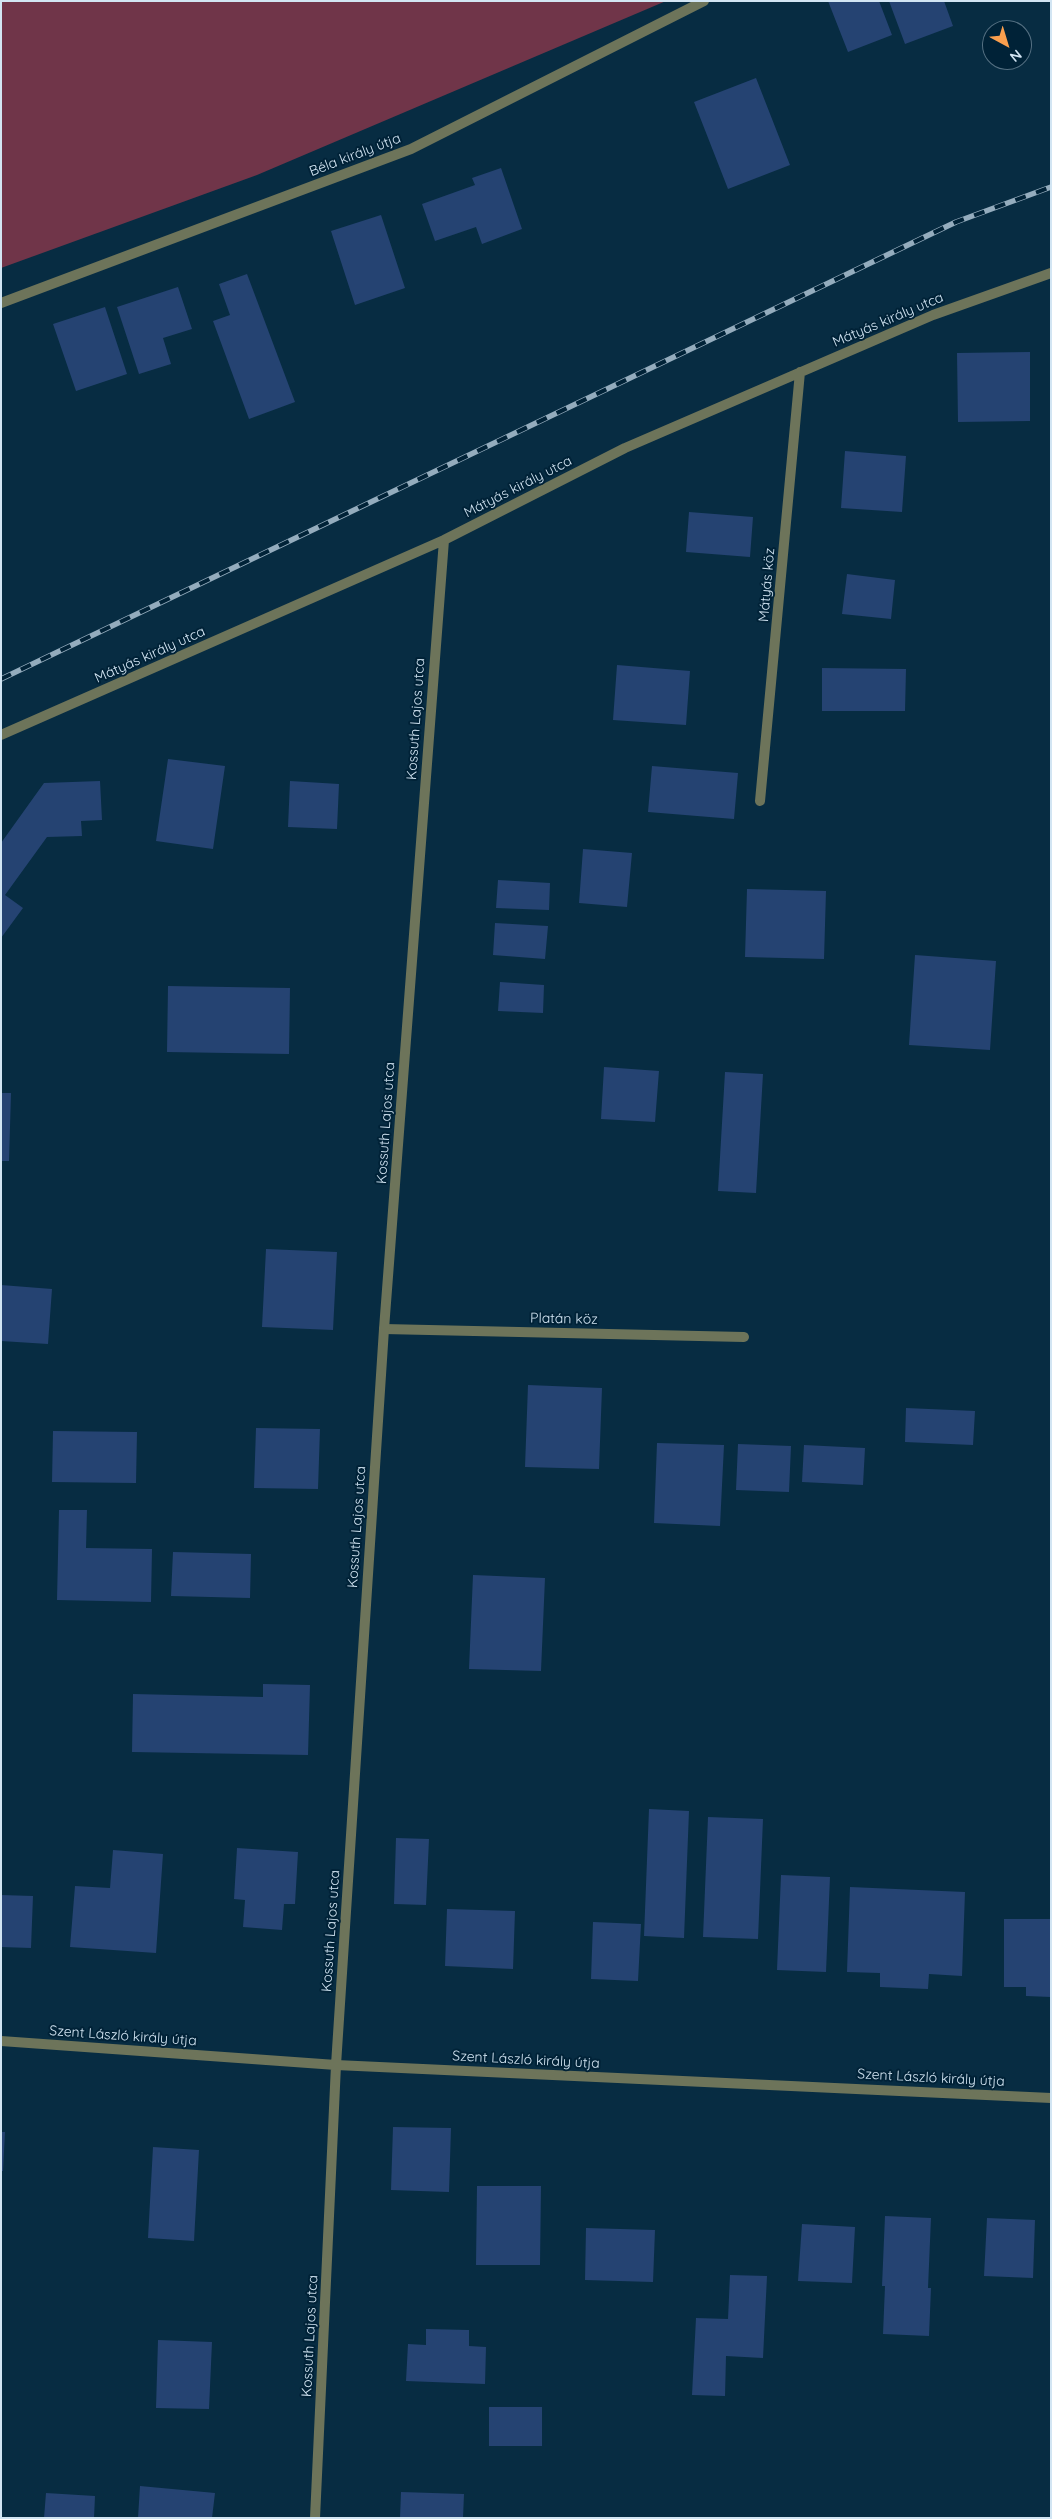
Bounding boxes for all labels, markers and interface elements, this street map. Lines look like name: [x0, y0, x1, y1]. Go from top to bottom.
north arrow: [982, 20, 1032, 70]
text: N: [1006, 46, 1025, 66]
street label: Béla király útja: [307, 130, 403, 180]
street label: Mátyás király utca: [830, 289, 946, 351]
street label: Mátyás király utca: [461, 453, 575, 521]
street label: Mátyás köz: [755, 547, 779, 623]
street label: Mátyás király utca: [92, 623, 208, 687]
street label: Kossuth Lajos utca: [403, 657, 429, 781]
street label: Kossuth Lajos utca: [373, 1061, 399, 1185]
street label: Platán köz: [530, 1310, 598, 1328]
street label: Kossuth Lajos utca: [344, 1465, 370, 1589]
street label: Kossuth Lajos utca: [318, 1869, 344, 1993]
street label: Szent László király útja: [49, 2022, 197, 2050]
street label: Szent László király útja: [452, 2048, 600, 2072]
street label: Szent László király útja: [857, 2066, 1005, 2090]
street label: Kossuth Lajos utca: [298, 2275, 322, 2397]

